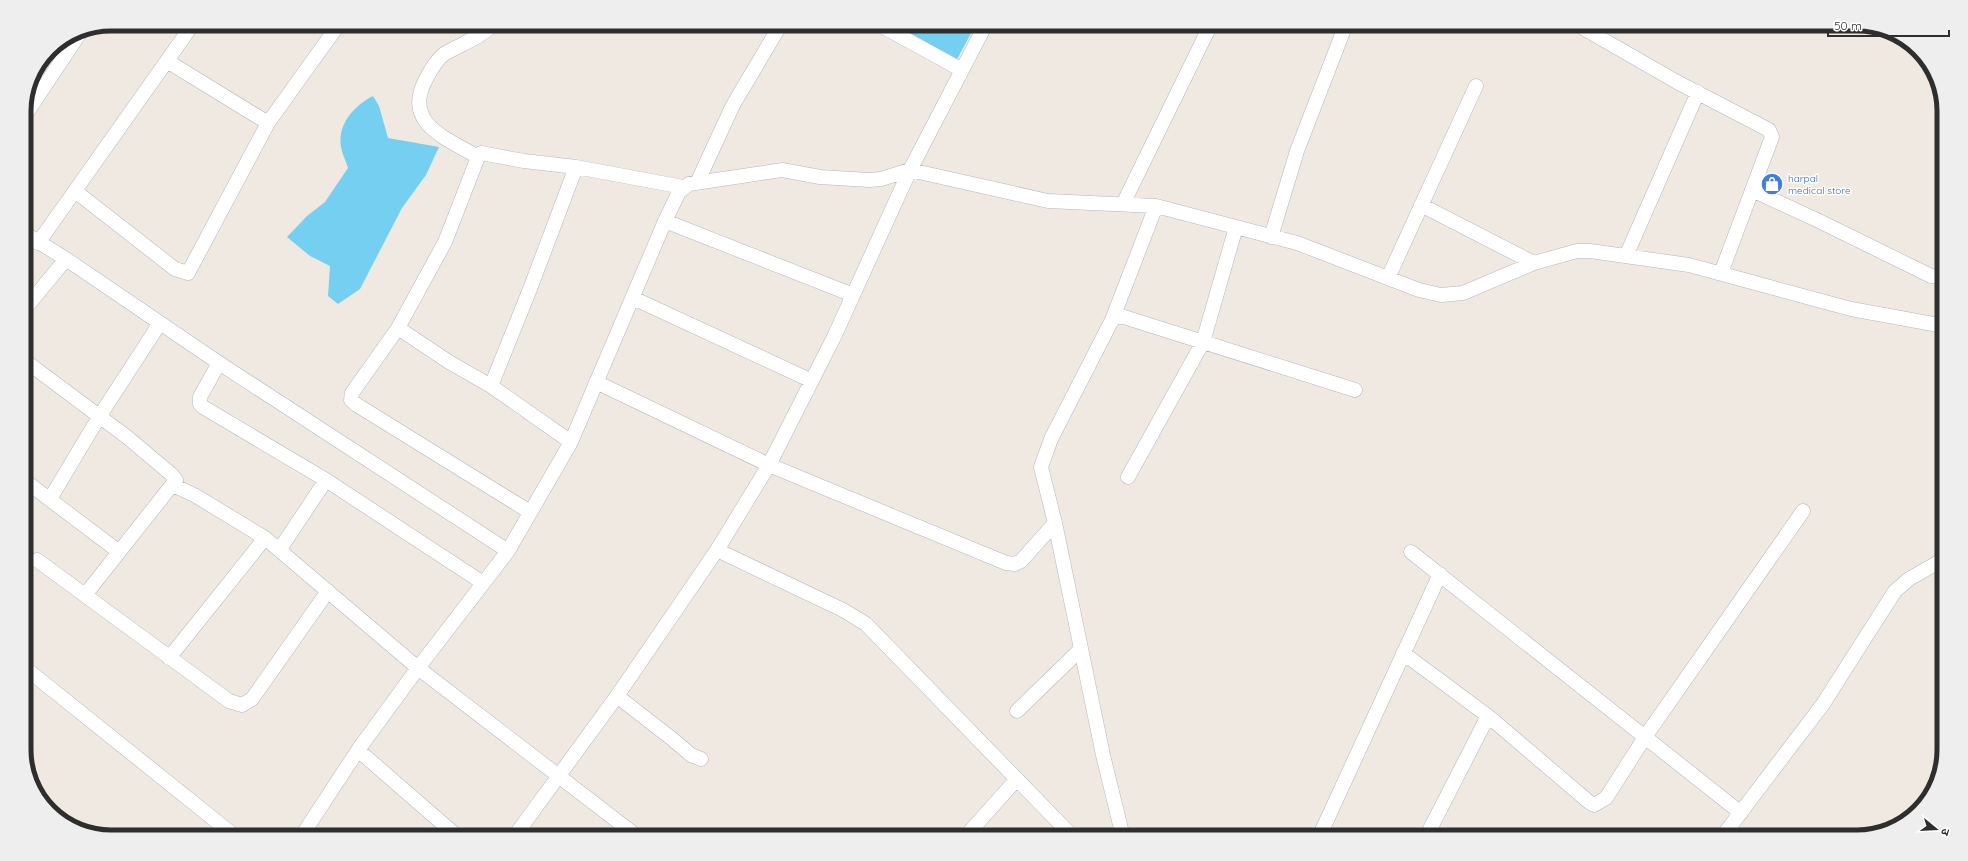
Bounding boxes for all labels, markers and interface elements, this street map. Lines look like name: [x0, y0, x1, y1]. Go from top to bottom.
scale bar: [1828, 12, 1949, 38]
text: 50 m: [1834, 18, 1862, 33]
shop icon: harpal medical store: [1759, 171, 1785, 197]
place label: harpal medical store: [1788, 172, 1851, 197]
north arrow: [1916, 809, 1956, 849]
text: उ: [1938, 827, 1953, 838]

